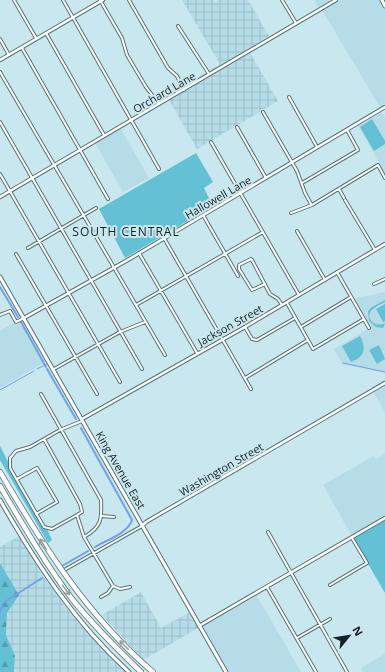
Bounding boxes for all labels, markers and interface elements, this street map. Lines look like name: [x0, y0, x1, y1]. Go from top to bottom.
street label: Orchard Lane: [130, 68, 198, 116]
street label: Hallowell Lane: [182, 172, 254, 222]
district label: SOUTH CENTRAL: [72, 223, 180, 240]
street label: Jackson Street: [194, 301, 265, 350]
street label: King Avenue East: [93, 428, 149, 512]
street label: Washington Street: [176, 439, 266, 499]
one-way arrow: [39, 539, 47, 550]
one-way arrow: [62, 584, 70, 595]
north arrow: [329, 616, 369, 656]
text: N: [349, 623, 367, 638]
one-way arrow: [119, 640, 129, 650]

